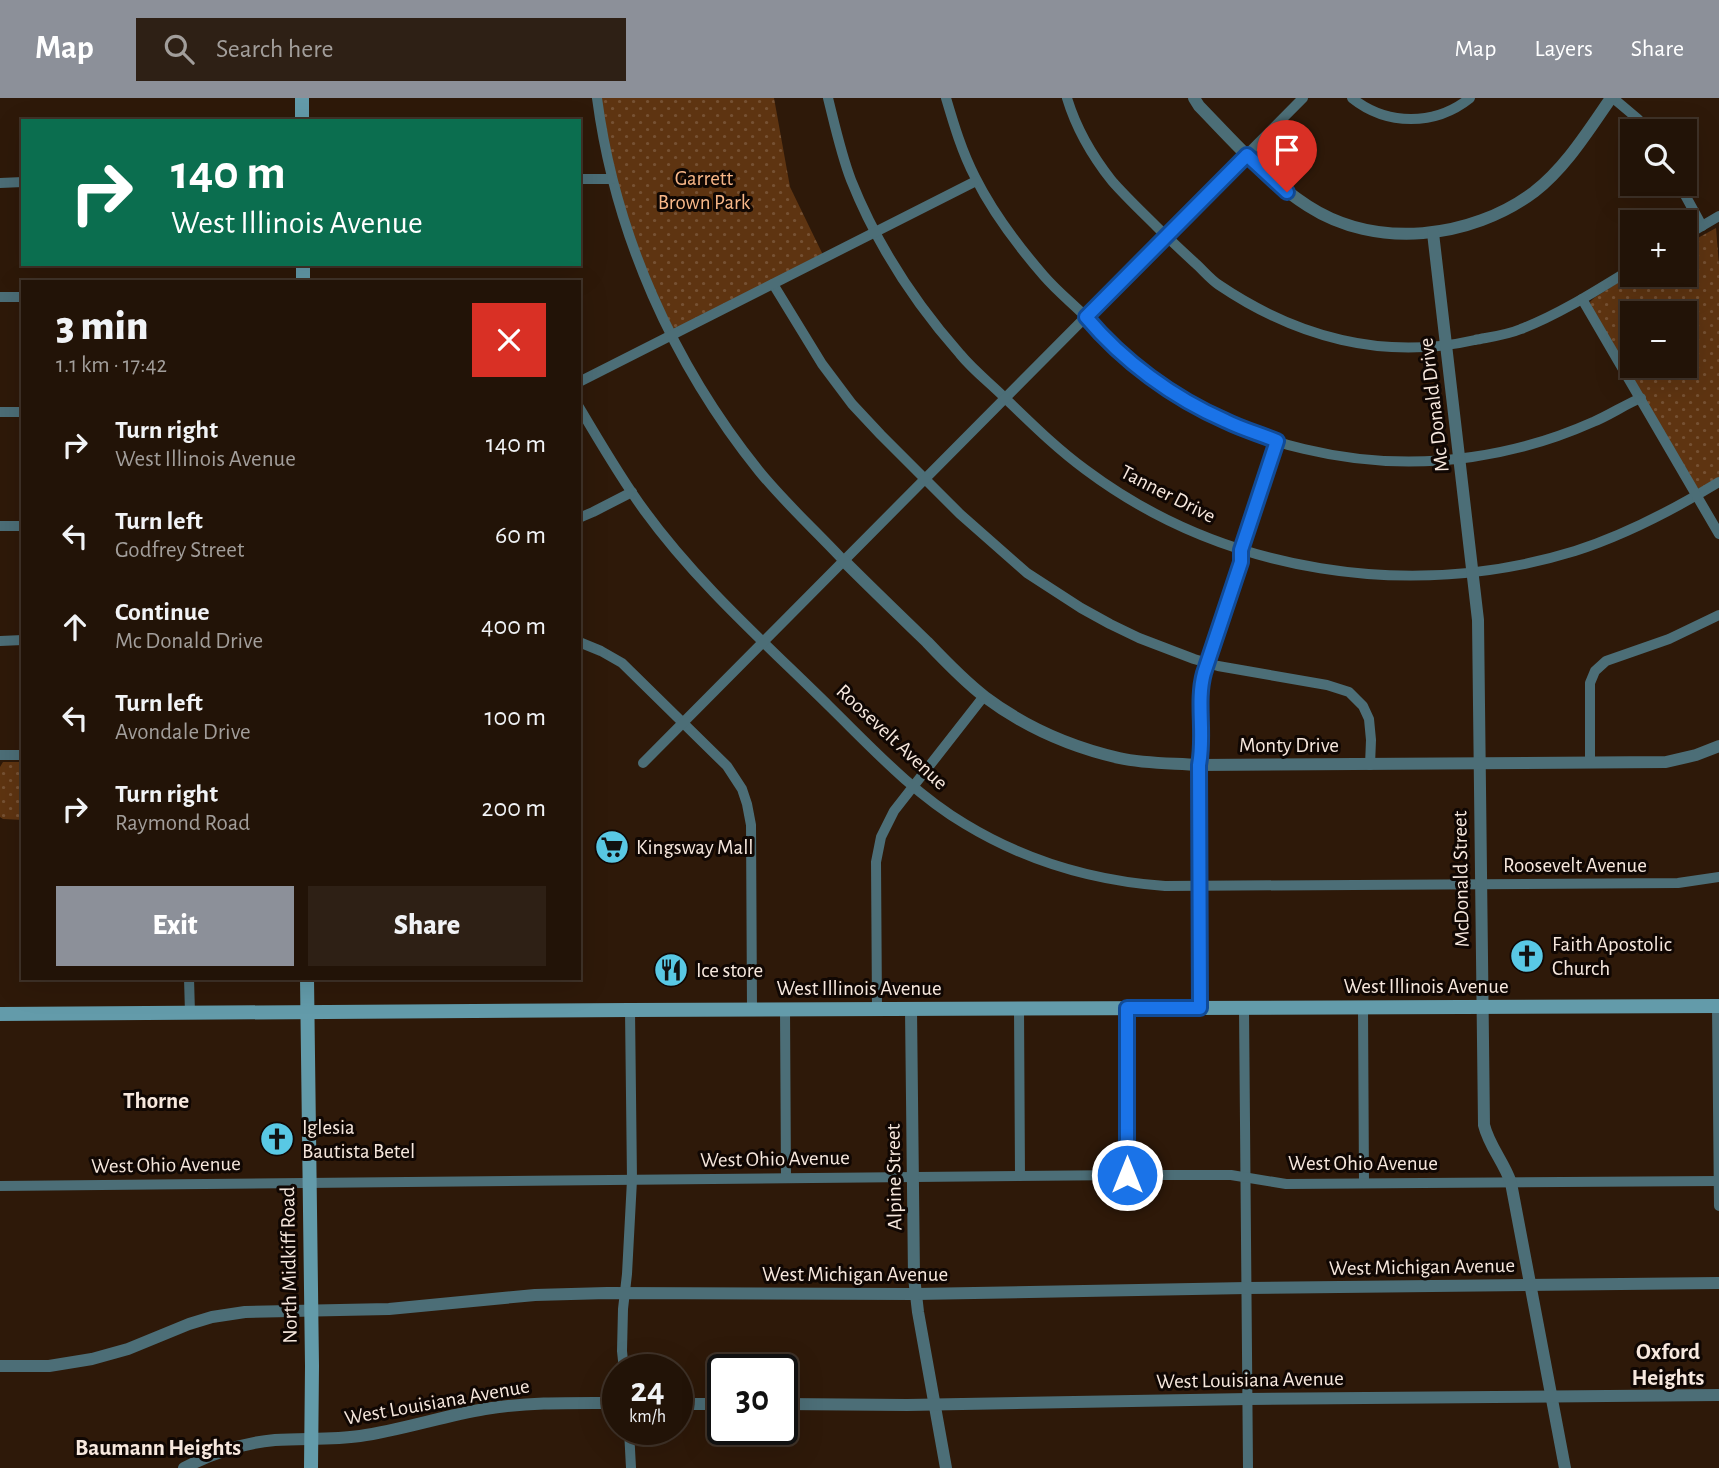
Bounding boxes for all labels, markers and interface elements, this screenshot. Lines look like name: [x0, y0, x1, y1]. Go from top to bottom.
search box: [136, 18, 626, 81]
icon: search: [160, 30, 198, 68]
text: Map: [35, 32, 94, 65]
text: Search here: [216, 36, 334, 62]
text: Map: [1454, 37, 1496, 61]
text: Layers: [1534, 37, 1593, 61]
text: Share: [1631, 37, 1684, 61]
map controls: [1620, 119, 1697, 378]
button: search: [1620, 119, 1697, 196]
pin: [1257, 120, 1317, 192]
icon: arrive: [1268, 131, 1306, 169]
icon: right: [56, 147, 147, 238]
text: 140 m: [171, 149, 286, 198]
park label: Garrett Brown Park: [658, 168, 751, 213]
text: West Illinois Avenue: [171, 207, 423, 239]
button: +: [1620, 210, 1697, 287]
button: −: [1620, 301, 1697, 378]
button: close: [472, 303, 546, 377]
text: 3 min: [56, 305, 148, 347]
street label: Mc Donald Drive: [1415, 337, 1453, 473]
text: 1.1 km · 17:42: [56, 354, 167, 377]
text: Turn right: [115, 417, 218, 443]
icon: right: [56, 426, 94, 464]
text: 140 m: [486, 431, 546, 457]
text: West Illinois Avenue: [115, 448, 296, 471]
street label: Tanner Drive: [1117, 461, 1219, 527]
text: Turn left: [115, 508, 203, 534]
icon: left: [56, 517, 94, 555]
text: 60 m: [495, 522, 546, 548]
text: Godfrey Street: [115, 539, 244, 562]
text: Continue: [115, 599, 210, 625]
icon: ahead: [56, 608, 94, 646]
text: 400 m: [481, 613, 546, 639]
text: Mc Donald Drive: [115, 630, 263, 653]
street label: Roosevelt Avenue: [832, 680, 952, 794]
text: Turn left: [115, 690, 203, 716]
icon: left: [56, 699, 94, 737]
text: 100 m: [485, 704, 546, 730]
text: Avondale Drive: [115, 721, 251, 744]
street label: Monty Drive: [1239, 735, 1339, 756]
text: Turn right: [115, 781, 218, 807]
icon: right: [56, 790, 94, 828]
text: 200 m: [482, 795, 546, 821]
street label: McDonald Street: [1449, 810, 1473, 948]
text: Raymond Road: [115, 812, 250, 835]
supermarket icon: Kingsway Mall: [593, 828, 631, 866]
place label: Kingsway Mall: [636, 837, 754, 858]
street label: Roosevelt Avenue: [1503, 855, 1647, 876]
button: Exit: [56, 886, 294, 966]
button: Share: [308, 886, 546, 966]
place label: Faith Apostolic Church: [1552, 934, 1672, 979]
church icon: Faith Apostolic Church: [1508, 937, 1546, 975]
restaurant icon: Ice store: [652, 951, 690, 989]
place label: Ice store: [696, 960, 763, 981]
street label: West Illinois Avenue: [1343, 976, 1509, 997]
street label: West Illinois Avenue: [776, 978, 942, 999]
district label: Thorne: [123, 1090, 189, 1113]
place label: Iglesia Bautista Betel: [302, 1117, 415, 1162]
church icon: Iglesia Bautista Betel: [258, 1120, 296, 1158]
street label: Alpine Street: [883, 1123, 905, 1230]
position arrow: [1090, 1138, 1164, 1212]
street label: West Ohio Avenue: [700, 1147, 850, 1171]
street label: West Ohio Avenue: [91, 1153, 241, 1177]
street label: West Ohio Avenue: [1288, 1153, 1438, 1174]
street label: North Midkiff Road: [277, 1186, 301, 1344]
street label: West Michigan Avenue: [1329, 1255, 1515, 1279]
street label: West Michigan Avenue: [762, 1264, 948, 1285]
district label: Oxford Heights: [1632, 1341, 1705, 1390]
speed limit sign: 30: [707, 1354, 798, 1445]
street label: West Louisiana Avenue: [1156, 1368, 1344, 1392]
text: 24: [630, 1373, 665, 1408]
street label: West Louisiana Avenue: [343, 1375, 531, 1429]
text: km/h: [629, 1408, 666, 1426]
district label: Baumann Heights: [75, 1437, 241, 1460]

